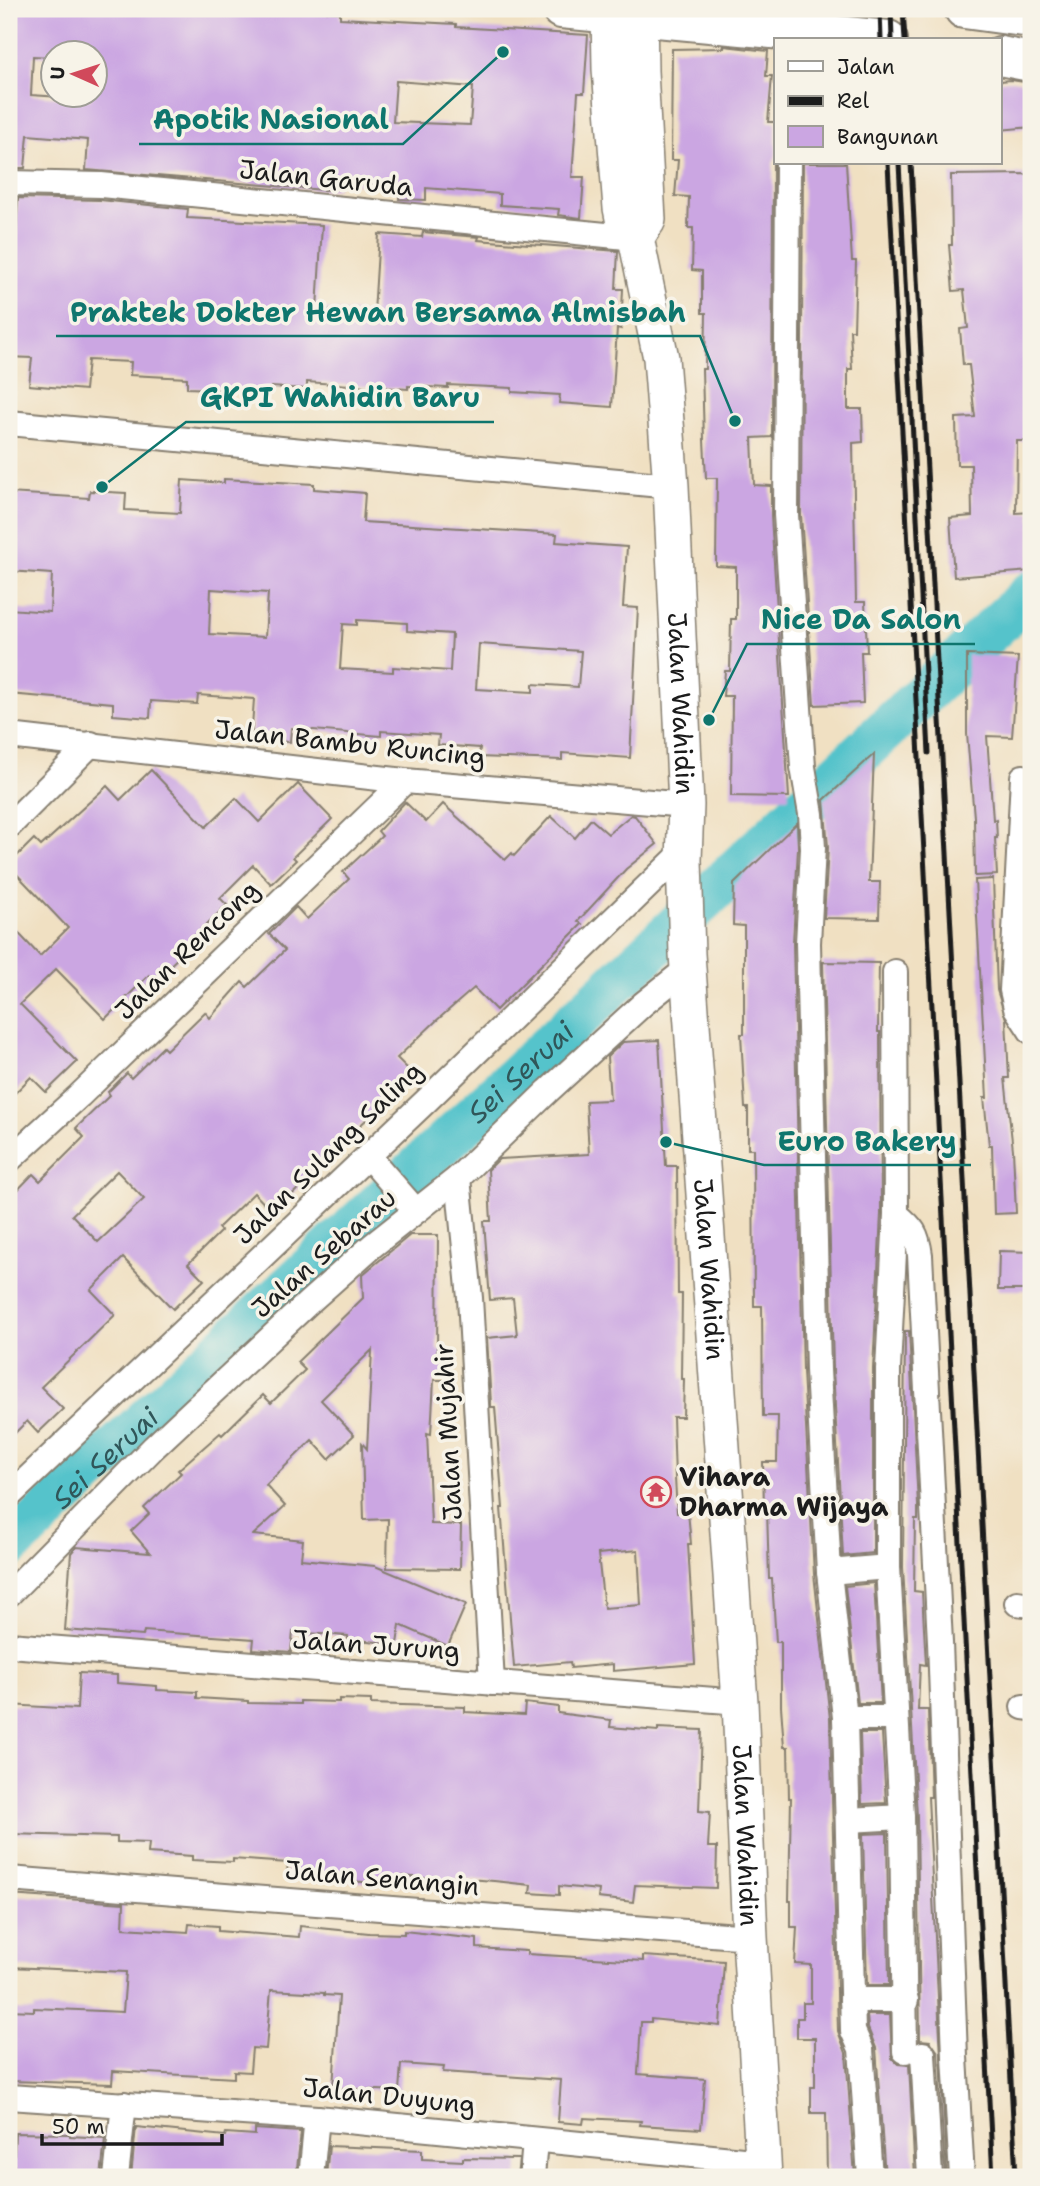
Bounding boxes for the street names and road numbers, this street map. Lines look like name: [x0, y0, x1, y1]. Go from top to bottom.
street label: Jalan Garuda: [237, 151, 415, 204]
street label: Jalan Wahidin: [660, 611, 703, 795]
street label: Jalan Bambu Runcing: [213, 711, 487, 774]
street label: Jalan Rencong: [107, 872, 266, 1027]
street label: Jalan Sulang Saling: [226, 1053, 430, 1252]
street label: Jalan Wahidin: [686, 1177, 734, 1362]
street label: Jalan Sebarau: [244, 1180, 403, 1325]
street label: Jalan Mujahir: [425, 1342, 470, 1522]
street label: Jalan Jurung: [291, 1621, 461, 1668]
street label: Jalan Wahidin: [725, 1743, 768, 1927]
street label: Jalan Senangin: [283, 1852, 481, 1903]
street label: Jalan Duyung: [301, 2069, 477, 2122]

